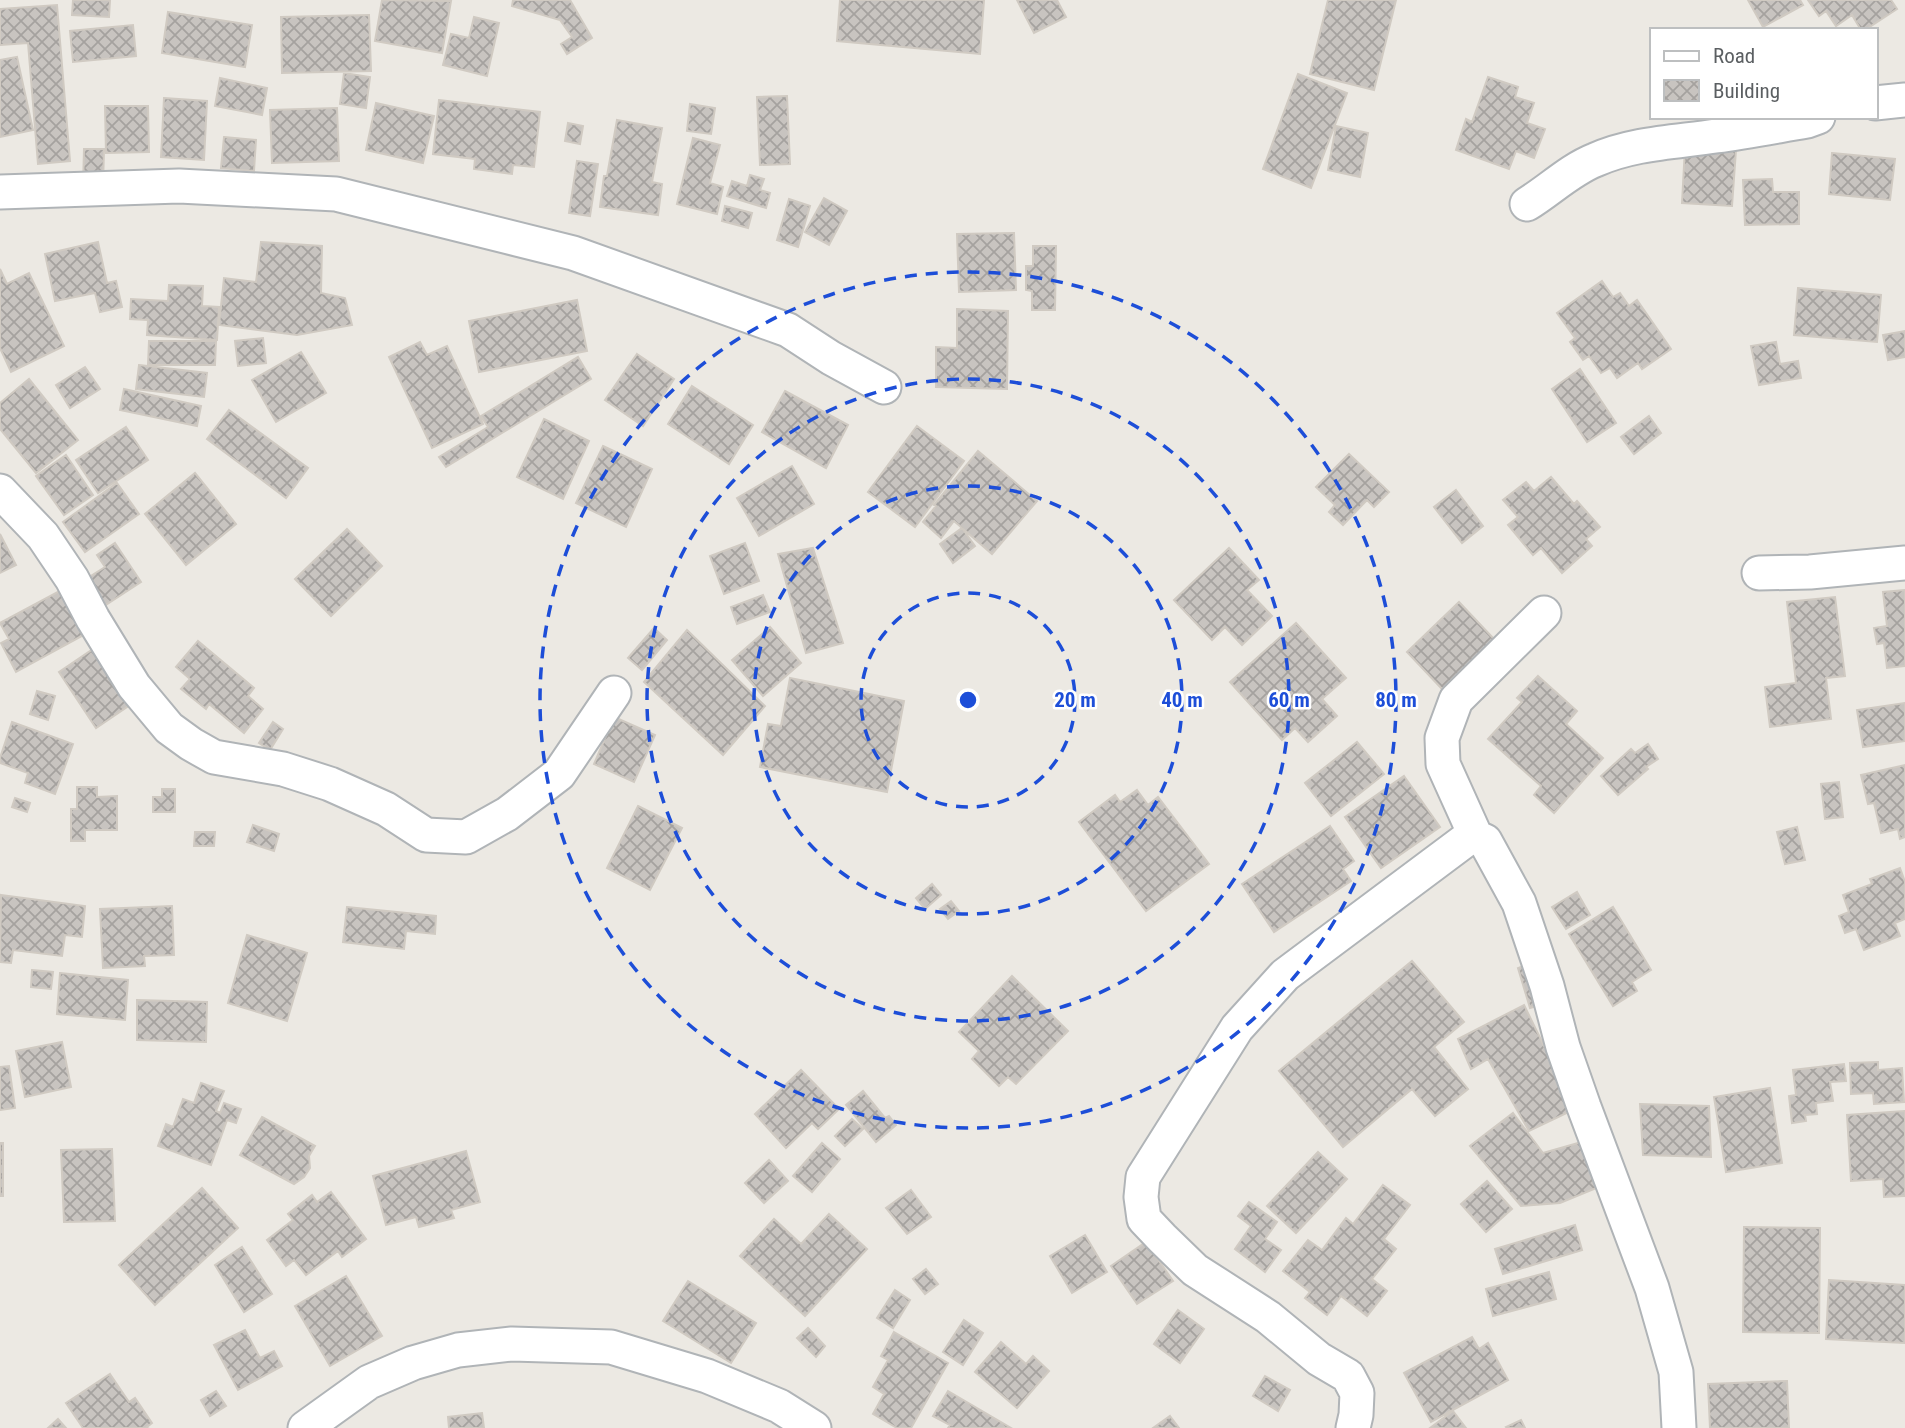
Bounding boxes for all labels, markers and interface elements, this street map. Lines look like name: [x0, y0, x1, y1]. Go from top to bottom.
legend: [1650, 28, 1877, 119]
text: Road: [1713, 44, 1755, 68]
text: Building: [1713, 79, 1780, 103]
centre of rings: [956, 688, 980, 712]
text: 20 m: [1054, 688, 1096, 712]
text: 40 m: [1161, 688, 1203, 712]
text: 60 m: [1268, 688, 1310, 712]
text: 80 m: [1375, 688, 1417, 712]

